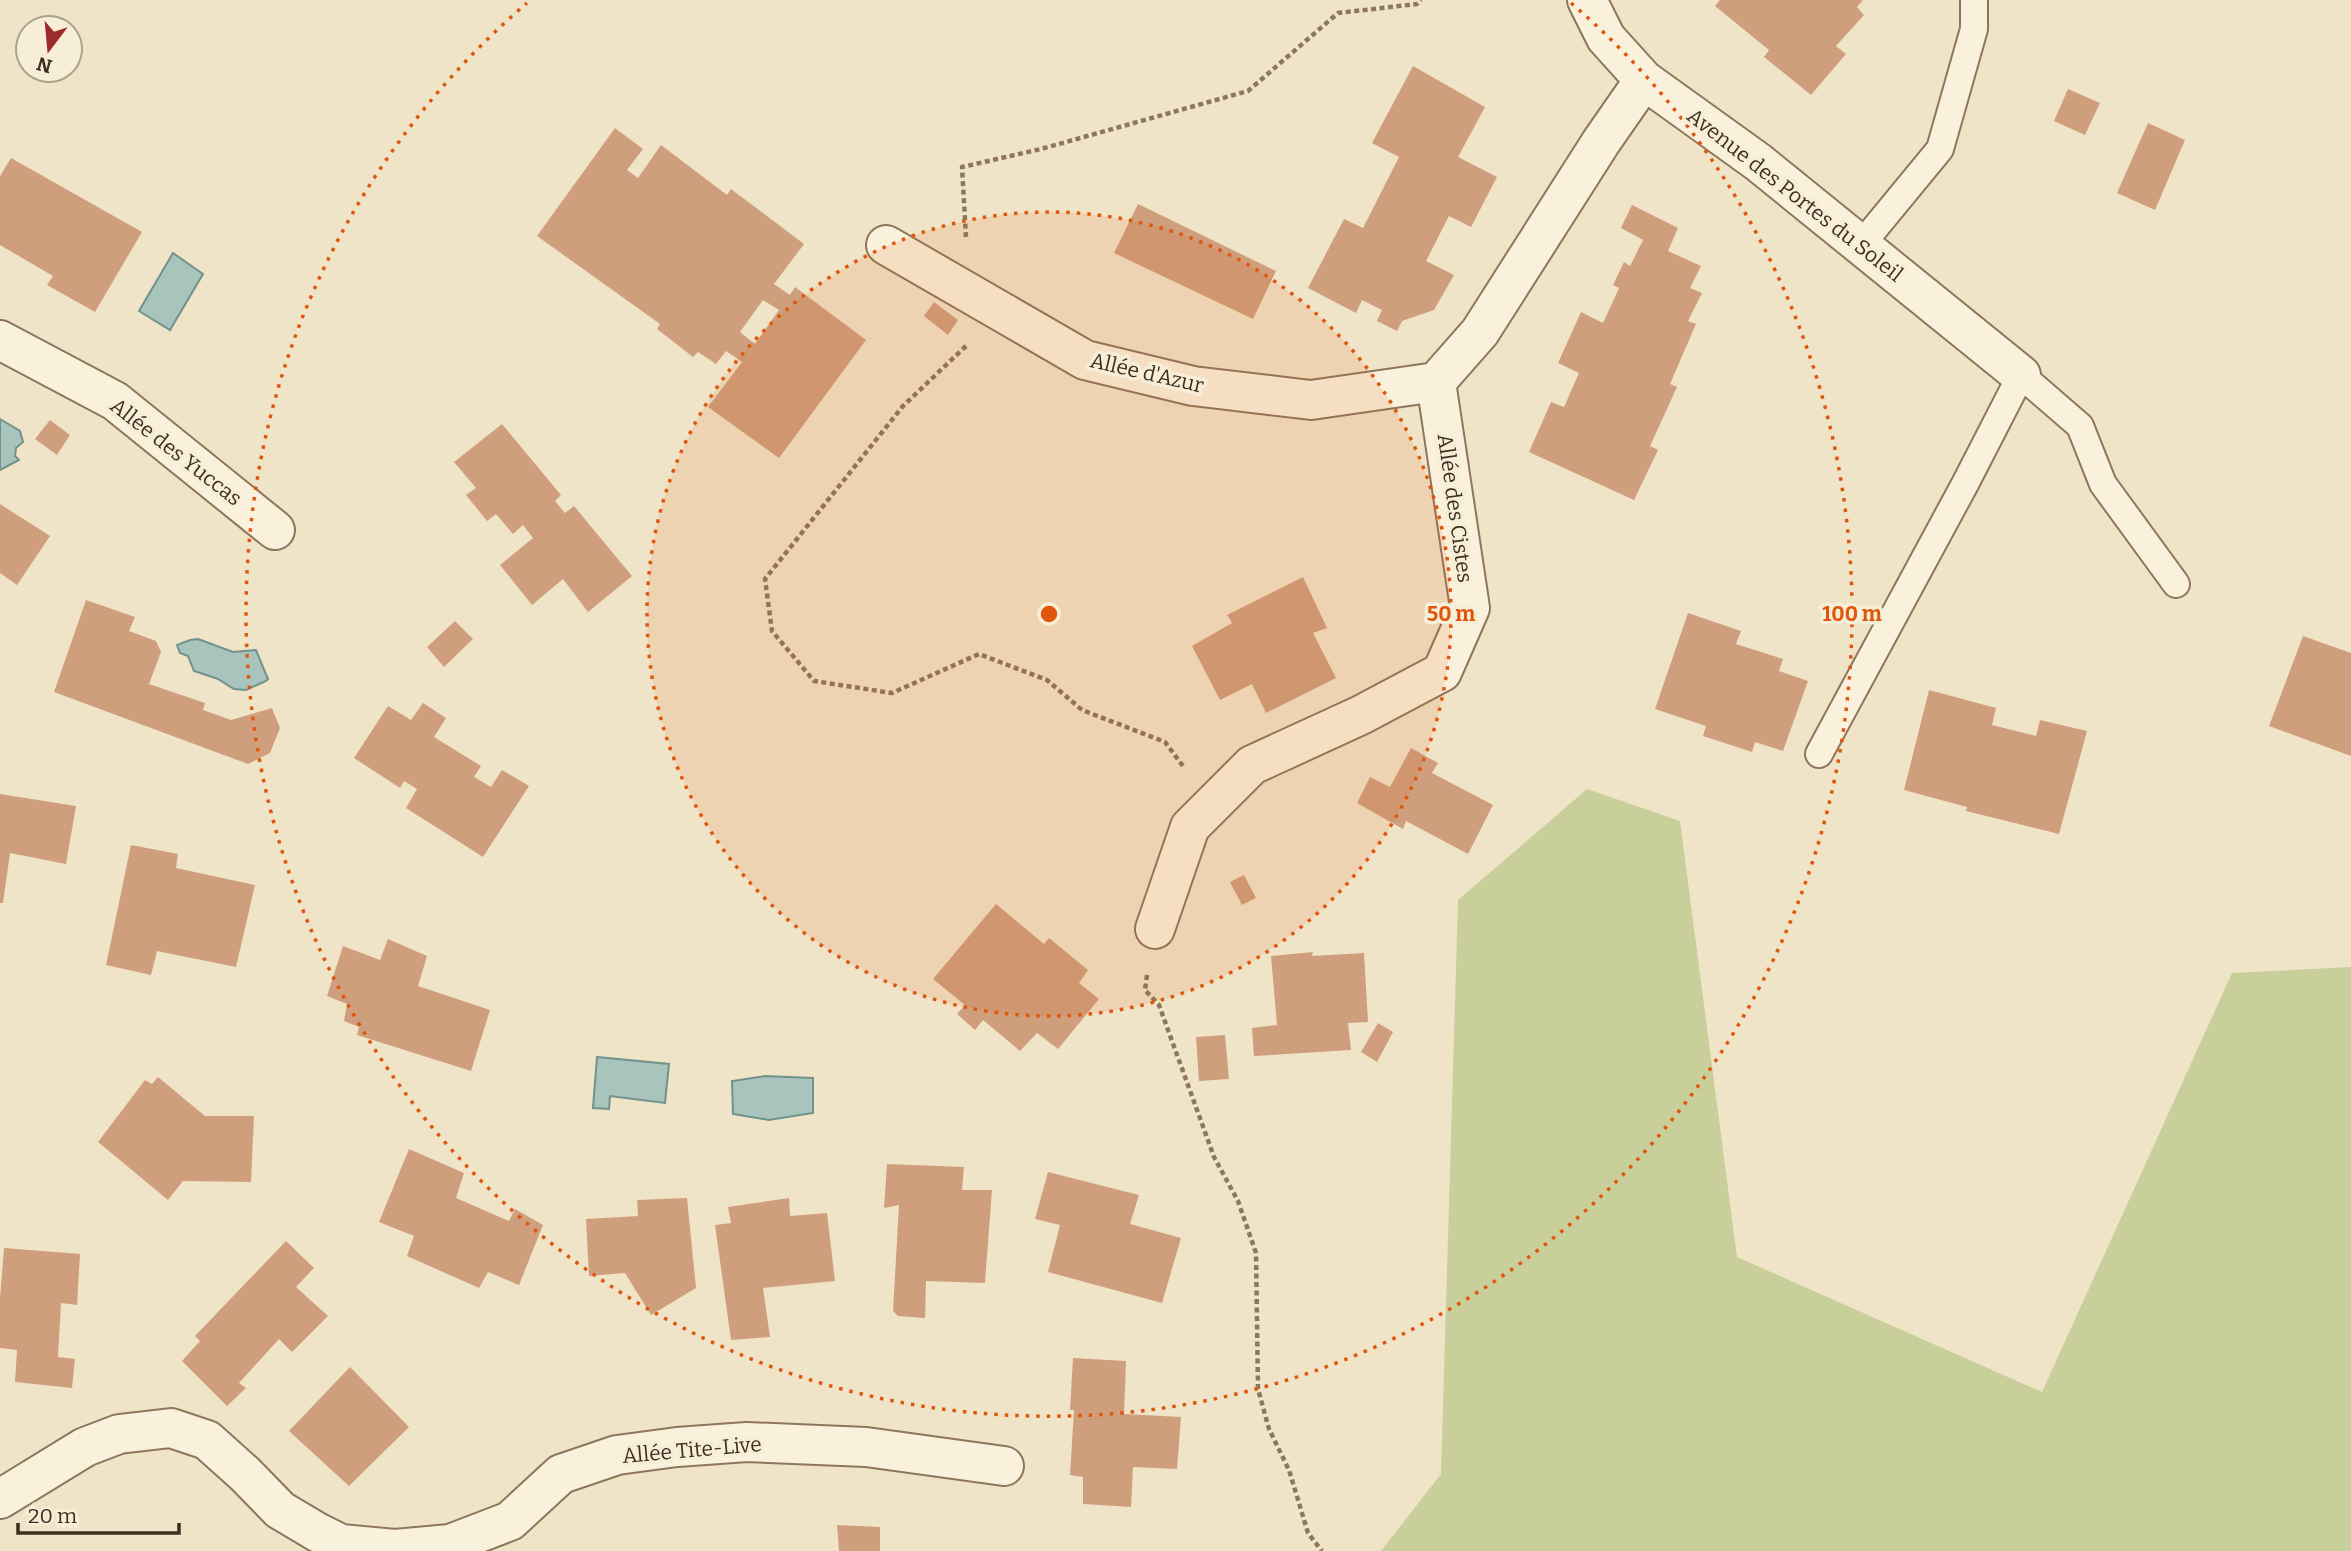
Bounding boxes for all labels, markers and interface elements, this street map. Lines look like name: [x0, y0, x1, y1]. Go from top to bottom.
north arrow: [14, 14, 84, 84]
text: N: [34, 52, 55, 78]
street label: Avenue des Portes du Soleil: [1682, 103, 1908, 287]
street label: Allée d'Azur: [1088, 347, 1206, 399]
street label: Allée des Yuccas: [105, 393, 247, 511]
street label: Allée des Cistes: [1432, 432, 1478, 584]
text: 50 m: [1427, 601, 1475, 627]
text: 100 m: [1822, 601, 1882, 627]
centre of rings: [1037, 602, 1061, 626]
street label: Allée Tite-Live: [621, 1431, 763, 1469]
scale bar: [18, 1492, 178, 1536]
text: 20 m: [28, 1503, 77, 1529]

